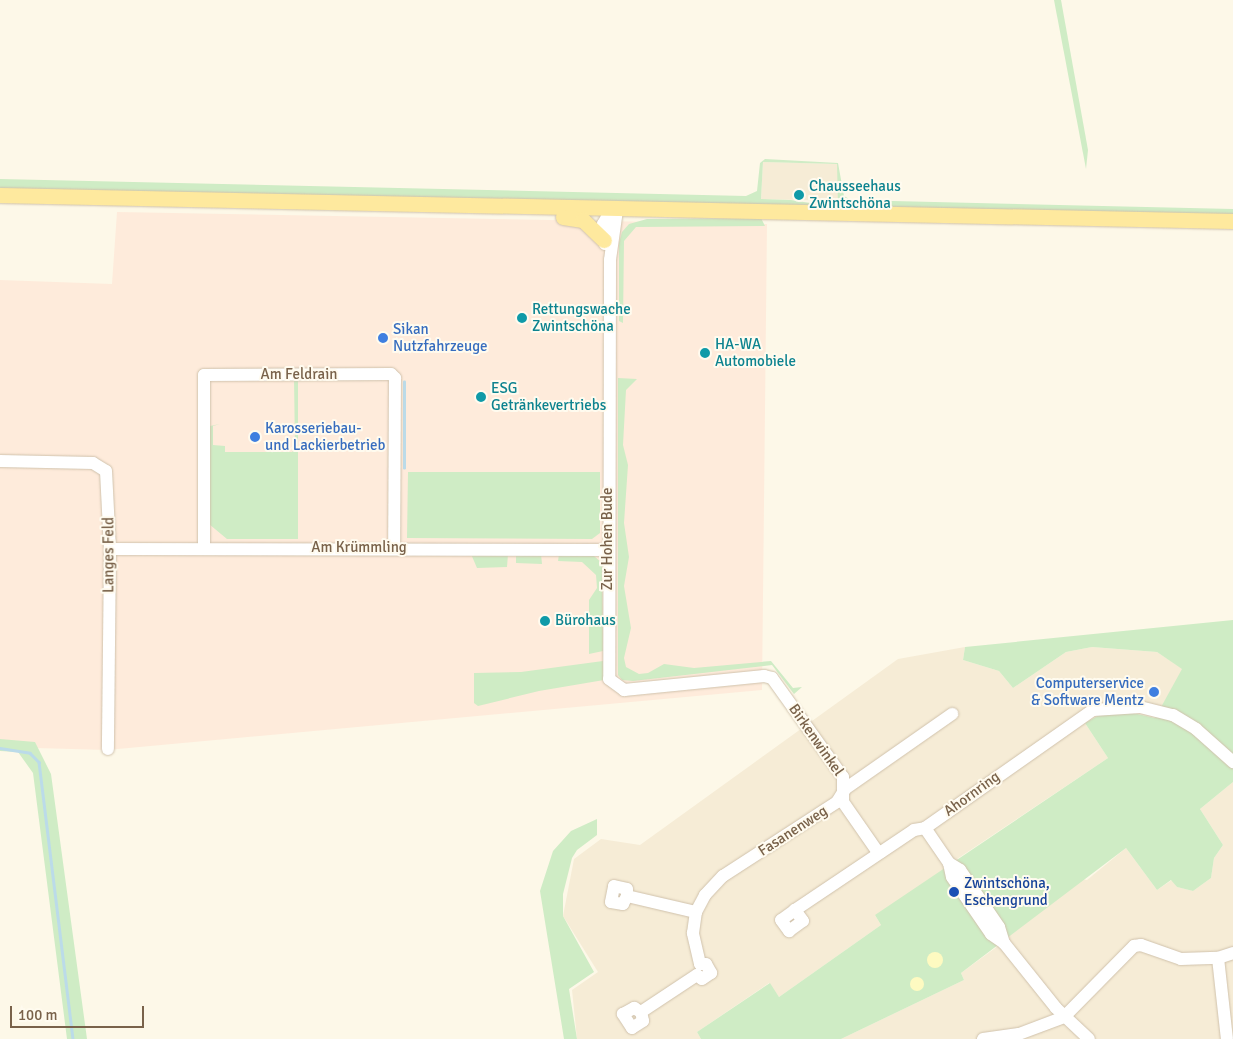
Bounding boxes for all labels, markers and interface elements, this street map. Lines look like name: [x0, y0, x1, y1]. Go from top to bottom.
place label: Chausseehaus Zwintschöna: [809, 177, 901, 212]
marker: Chausseehaus Zwintschöna: [793, 189, 805, 201]
place label: Rettungswache Zwintschöna: [532, 300, 631, 335]
marker: Rettungswache Zwintschöna: [516, 312, 528, 324]
place label: Sikan Nutzfahrzeuge: [393, 320, 488, 355]
marker: Sikan Nutzfahrzeuge: [377, 332, 389, 344]
place label: HA-WA Automobiele: [715, 335, 796, 370]
marker: HA-WA Automobiele: [699, 347, 711, 359]
street label: Am Feldrain: [261, 366, 337, 384]
place label: ESG Getränkevertriebs: [491, 379, 606, 414]
marker: ESG Getränkevertriebs: [475, 391, 487, 403]
place label: Karosseriebau- und Lackierbetrieb: [265, 419, 385, 454]
marker: Karosseriebau- und Lackierbetrieb: [249, 431, 261, 443]
street label: Zur Hohen Bude: [599, 488, 617, 590]
street label: Langes Feld: [100, 517, 118, 593]
street label: Am Krümmling: [311, 539, 407, 557]
place label: Bürohaus: [555, 612, 616, 630]
marker: Bürohaus: [539, 615, 551, 627]
place label: Computerservice & Software Mentz: [1031, 674, 1144, 709]
marker: Computerservice & Software Mentz: [1148, 686, 1160, 698]
street label: Birkenwinkel: [785, 701, 847, 779]
street label: Ahornring: [941, 768, 1003, 820]
street label: Fasanenweg: [755, 802, 831, 860]
place label: Zwintschöna, Eschengrund: [964, 874, 1050, 909]
marker: Zwintschöna, Eschengrund: [948, 886, 960, 898]
scale bar: [12, 996, 146, 1028]
text: 100 m: [18, 1006, 58, 1024]

